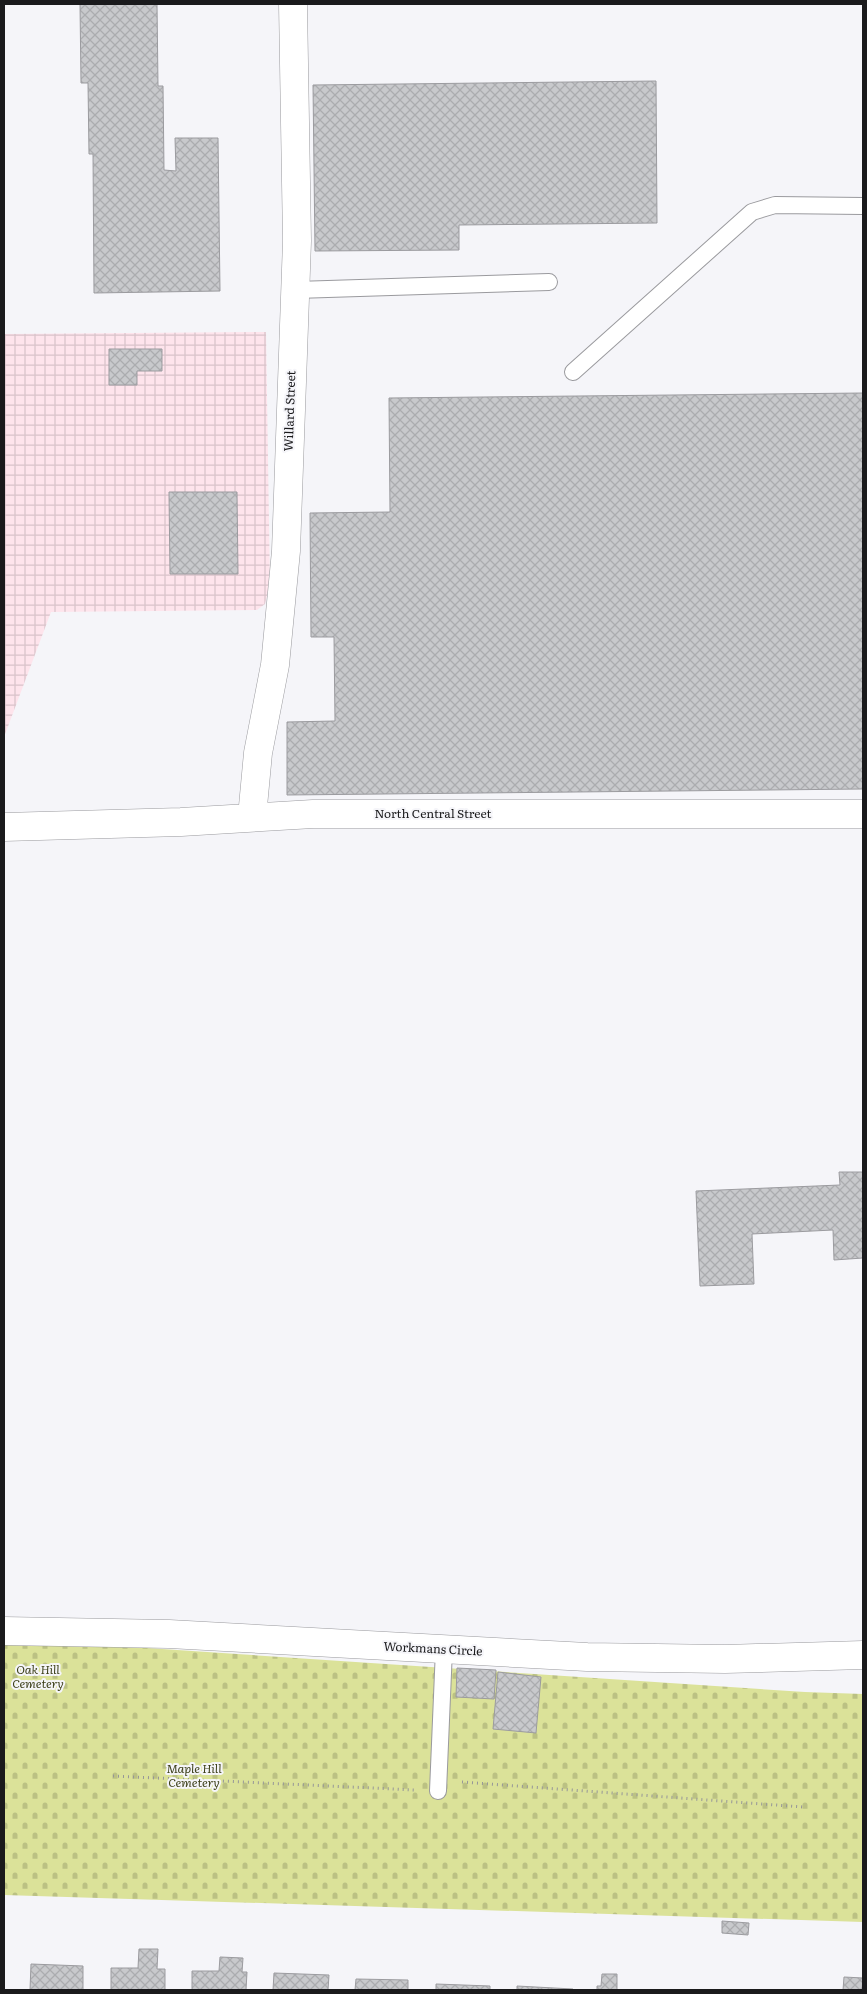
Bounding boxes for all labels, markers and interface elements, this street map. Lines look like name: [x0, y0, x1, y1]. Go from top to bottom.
street label: Willard Street: [279, 370, 299, 452]
street label: North Central Street: [375, 804, 492, 822]
street label: Workmans Circle: [383, 1636, 483, 1660]
park label: Oak Hill Cemetery: [12, 1660, 64, 1692]
park label: Maple Hill Cemetery: [166, 1759, 222, 1791]

